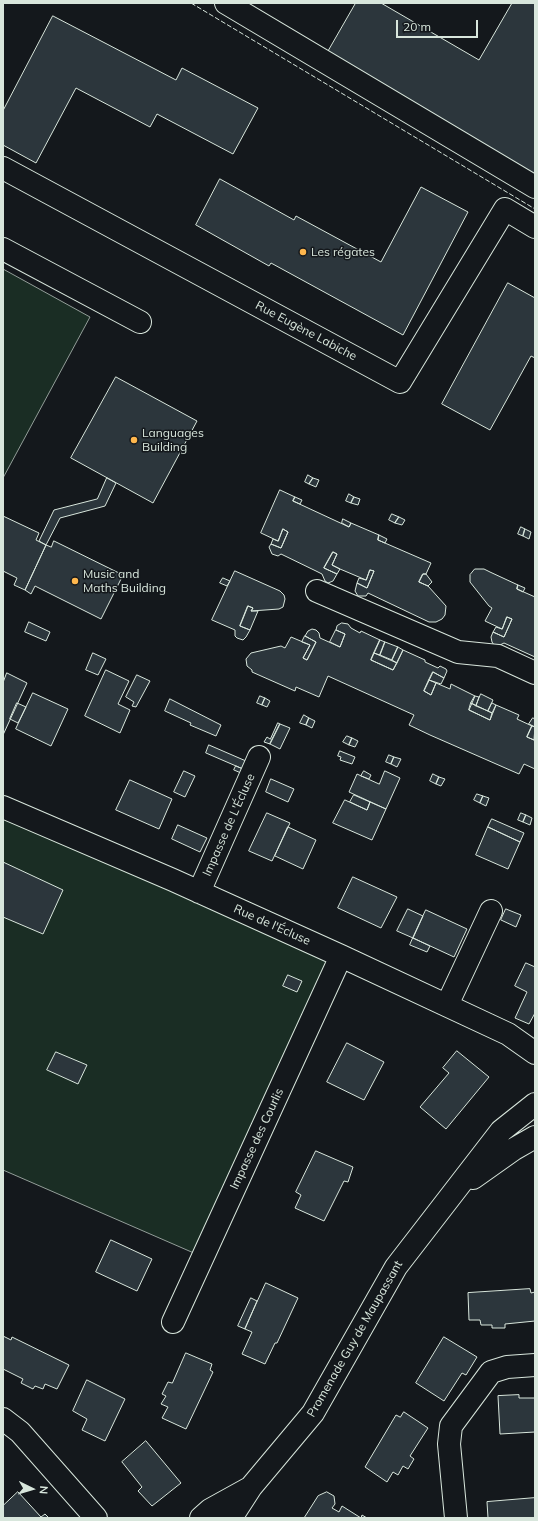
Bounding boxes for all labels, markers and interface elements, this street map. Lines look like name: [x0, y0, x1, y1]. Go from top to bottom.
scale bar: [398, 12, 480, 38]
text: 20 m: [403, 19, 431, 34]
place label: Les régates: [311, 245, 375, 259]
marker: Les régates: [298, 247, 308, 257]
street label: Rue Eugène Labiche: [253, 298, 359, 364]
place label: Languages Building: [142, 426, 204, 454]
marker: Languages Building: [129, 435, 139, 445]
place label: Music and Maths Building: [83, 567, 166, 595]
marker: Music and Maths Building: [70, 576, 80, 586]
street label: Impasse de L'Écluse: [200, 771, 258, 879]
street label: Rue de l'Écluse: [231, 902, 313, 948]
street label: Impasse des Courlis: [227, 1086, 287, 1192]
street label: Promenade Guy de Maupassant: [304, 1258, 406, 1420]
north arrow: [12, 1469, 52, 1509]
text: N: [37, 1485, 51, 1495]

